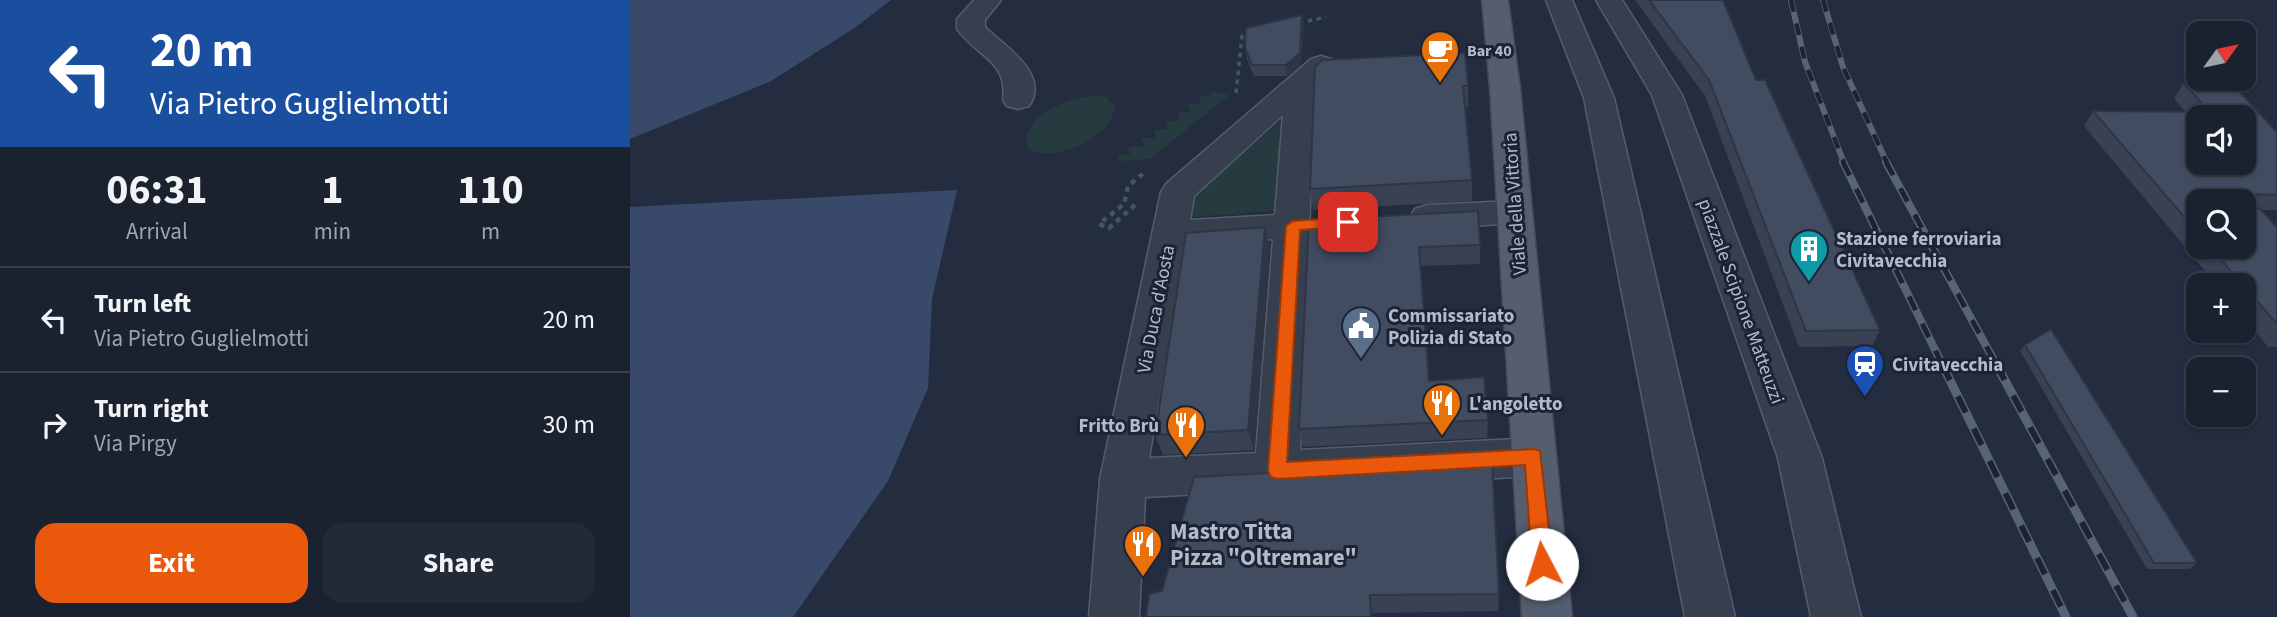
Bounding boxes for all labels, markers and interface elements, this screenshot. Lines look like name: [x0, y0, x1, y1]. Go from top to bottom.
text: 20 m: [150, 16, 254, 86]
north arrow: [2186, 21, 2256, 91]
map controls: [2186, 21, 2256, 427]
icon: left: [35, 28, 126, 119]
cafe icon: Bar 40: [1419, 29, 1461, 84]
place label: Bar 40: [1467, 40, 1512, 62]
text: Via Pietro Guglielmotti: [150, 81, 449, 127]
button: sound: [2186, 105, 2256, 175]
street label: Viale della Vittoria: [1497, 132, 1534, 276]
text: 06:31: [106, 160, 208, 220]
text: 1: [321, 160, 343, 220]
text: 110: [457, 160, 524, 220]
button: search: [2186, 189, 2256, 259]
pin: [1318, 192, 1378, 252]
street label: piazzale Scipione Matteuzzi: [1691, 195, 1790, 408]
icon: arrive: [1329, 203, 1367, 241]
text: Arrival: [126, 215, 188, 248]
text: min: [314, 215, 351, 248]
text: m: [481, 215, 500, 248]
place label: Stazione ferroviaria Civitavecchia: [1836, 226, 2001, 275]
building icon: Stazione ferroviaria Civitavecchia: [1788, 228, 1830, 283]
street label: Via Duca d'Aosta: [1131, 243, 1182, 376]
button: +: [2186, 273, 2256, 343]
text: Turn left: [94, 285, 191, 322]
icon: left: [35, 301, 73, 339]
text: 20 m: [542, 301, 595, 338]
place label: Commissariato Polizia di Stato: [1388, 303, 1514, 352]
public building icon: Commissariato Polizia di Stato: [1340, 305, 1382, 360]
text: Via Pietro Guglielmotti: [94, 322, 309, 355]
station icon: Civitavecchia: [1844, 343, 1886, 398]
place label: Civitavecchia: [1892, 352, 2003, 379]
button: −: [2186, 357, 2256, 427]
restaurant icon: L'angoletto: [1421, 382, 1463, 437]
text: Turn right: [94, 390, 209, 427]
place label: L'angoletto: [1469, 391, 1563, 418]
restaurant icon: Fritto Brù: [1165, 404, 1207, 459]
icon: right: [35, 406, 73, 444]
text: 30 m: [542, 406, 595, 443]
place label: Fritto Brù: [1079, 413, 1159, 440]
text: Via Pirgy: [94, 427, 177, 460]
place label: Mastro Titta Pizza "Oltremare": [1170, 515, 1357, 574]
button: Exit: [35, 523, 308, 603]
button: Share: [322, 523, 595, 603]
restaurant icon: Mastro Titta Pizza "Oltremare": [1122, 523, 1164, 578]
position arrow: [1505, 527, 1579, 601]

